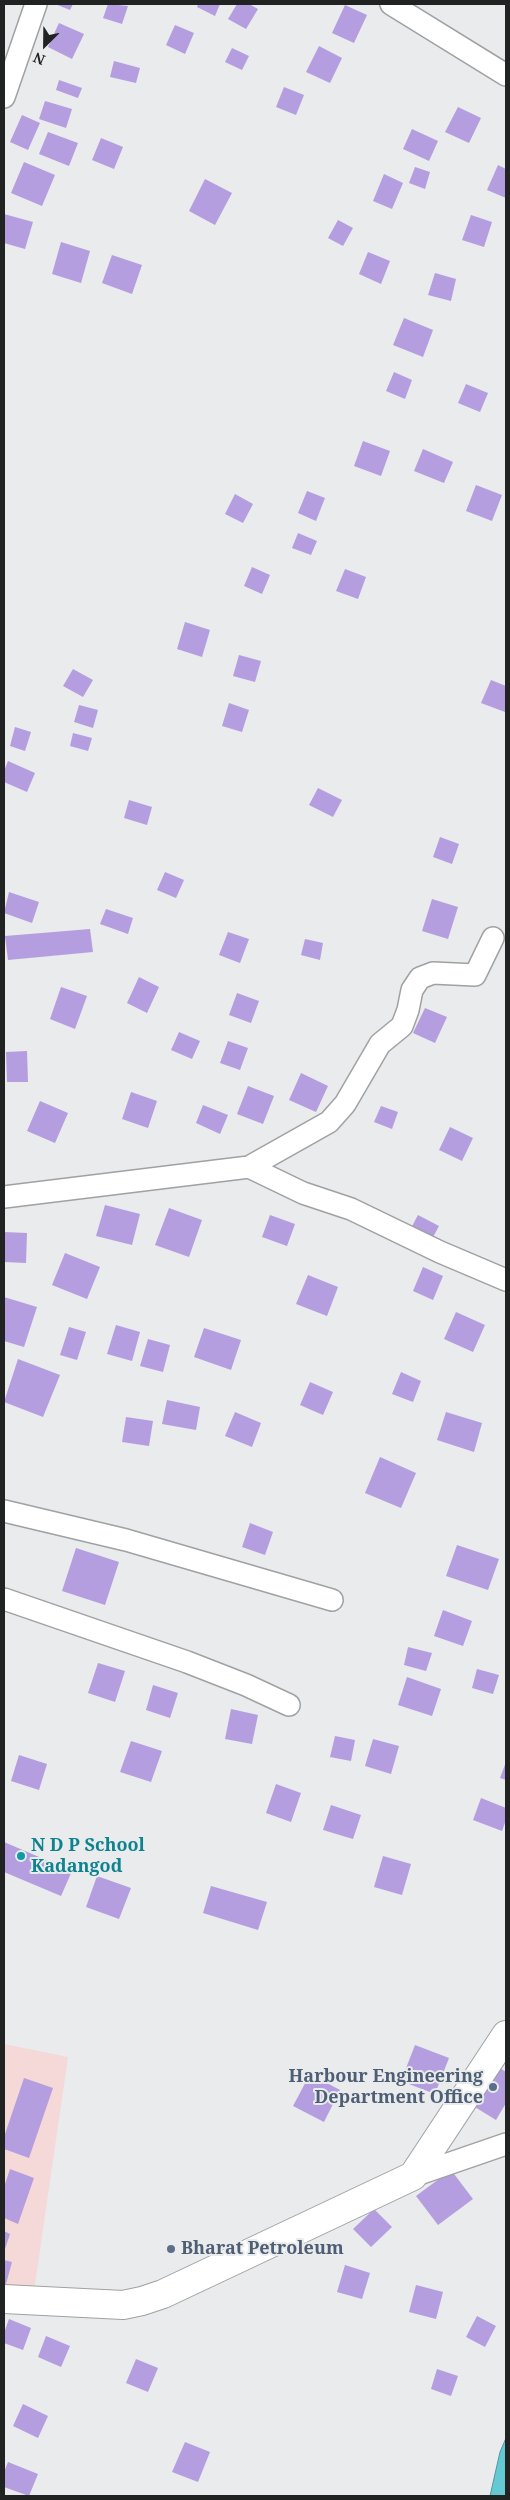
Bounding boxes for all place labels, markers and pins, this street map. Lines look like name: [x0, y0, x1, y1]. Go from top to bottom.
place label: N D P School Kadangod: [31, 1835, 145, 1878]
marker: N D P School Kadangod: [15, 1850, 27, 1862]
place label: Harbour Engineering Department Office: [289, 2066, 483, 2108]
marker: Harbour Engineering Department Office: [487, 2081, 499, 2093]
place label: Bharat Petroleum: [181, 2238, 344, 2260]
marker: Bharat Petroleum: [165, 2243, 177, 2255]

